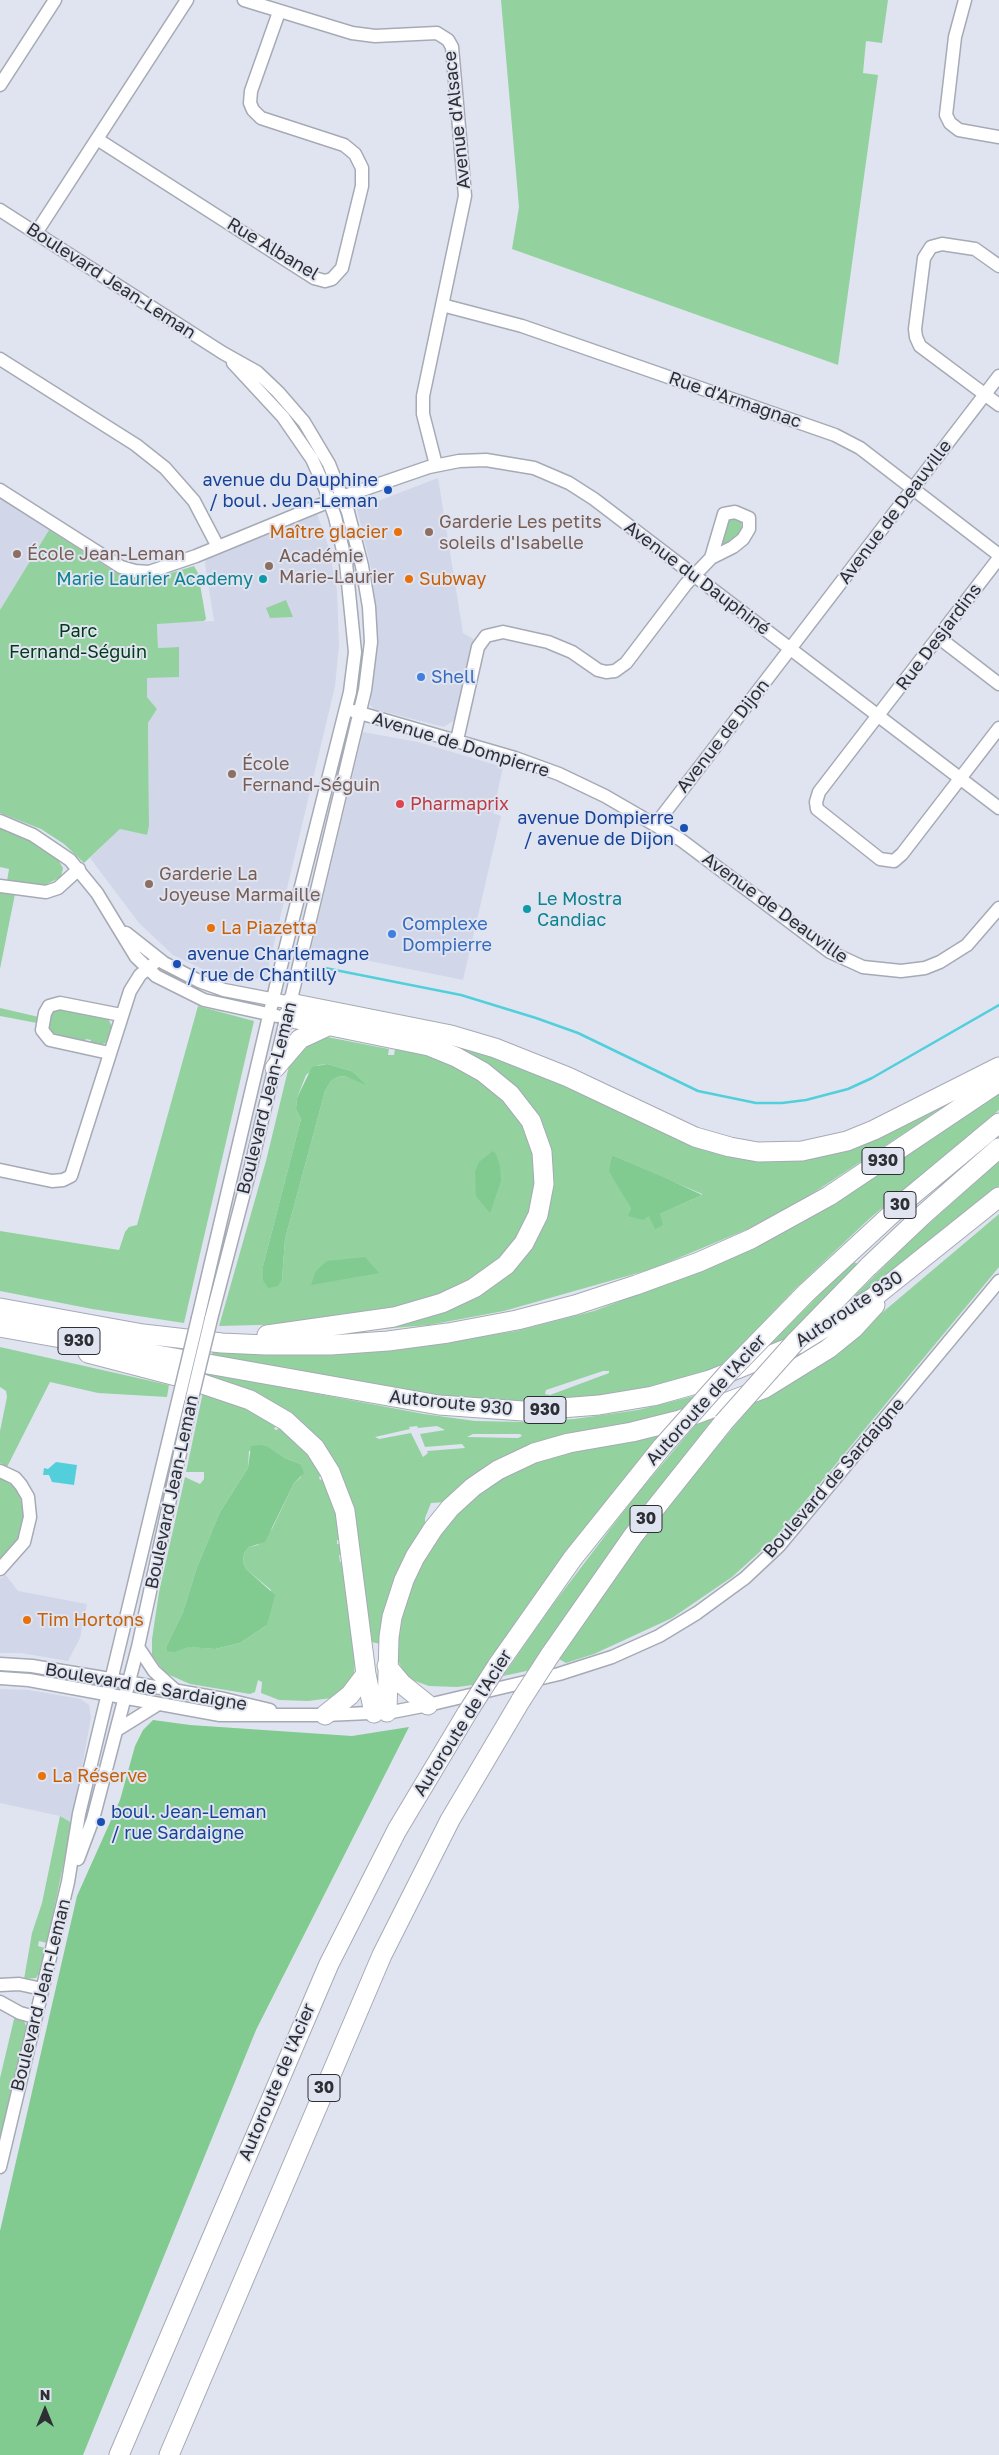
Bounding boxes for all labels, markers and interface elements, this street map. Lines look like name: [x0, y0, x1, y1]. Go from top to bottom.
street label: Avenue d'Alsace: [439, 50, 475, 190]
street label: Rue Albanel: [223, 213, 323, 285]
street label: Boulevard Jean-Leman: [22, 218, 200, 344]
street label: Rue d'Armagnac: [666, 367, 804, 433]
street label: Avenue de Deauville: [834, 436, 956, 588]
place label: avenue du Dauphine / boul. Jean-Leman: [203, 469, 378, 512]
marker: avenue du Dauphine / boul. Jean-Leman: [382, 484, 394, 496]
place label: Garderie Les petits soleils d'Isabelle: [439, 511, 602, 554]
street label: Avenue du Dauphiné: [620, 516, 774, 640]
place label: Maître glacier: [269, 521, 388, 543]
marker: Maître glacier: [392, 526, 404, 538]
marker: Garderie Les petits soleils d'Isabelle: [423, 526, 435, 538]
place label: École Jean-Leman: [27, 543, 185, 565]
place label: Académie Marie-Laurier: [279, 545, 395, 588]
marker: École Jean-Leman: [11, 548, 23, 560]
marker: Académie Marie-Laurier: [263, 560, 275, 572]
place label: Marie Laurier Academy: [56, 568, 253, 590]
place label: Subway: [419, 568, 486, 590]
marker: Marie Laurier Academy: [257, 573, 269, 585]
marker: Subway: [403, 573, 415, 585]
street label: Rue Desjardins: [892, 579, 986, 695]
park label: Parc Fernand-Séguin: [9, 620, 147, 662]
place label: Shell: [431, 666, 476, 688]
marker: Shell: [415, 671, 427, 683]
street label: Avenue de Dijon: [672, 675, 774, 797]
street label: Avenue de Dompierre: [370, 708, 552, 782]
place label: École Fernand-Séguin: [242, 753, 380, 796]
marker: École Fernand-Séguin: [226, 768, 238, 780]
place label: Pharmaprix: [410, 793, 509, 815]
marker: Pharmaprix: [394, 798, 406, 810]
place label: avenue Dompierre / avenue de Dijon: [517, 807, 674, 850]
marker: avenue Dompierre / avenue de Dijon: [678, 822, 690, 834]
street label: Avenue de Deauville: [698, 848, 852, 968]
place label: Garderie La Joyeuse Marmaille: [159, 863, 320, 906]
marker: Garderie La Joyeuse Marmaille: [143, 878, 155, 890]
place label: Le Mostra Candiac: [537, 888, 622, 931]
marker: Le Mostra Candiac: [521, 903, 533, 915]
place label: Complexe Dompierre: [402, 913, 492, 956]
place label: La Piazetta: [221, 917, 317, 939]
marker: La Piazetta: [205, 922, 217, 934]
marker: Complexe Dompierre: [386, 928, 398, 940]
place label: avenue Charlemagne / rue de Chantilly: [187, 943, 369, 986]
marker: avenue Charlemagne / rue de Chantilly: [171, 958, 183, 970]
street label: Boulevard Jean-Leman: [233, 999, 301, 1197]
road number: 930: [862, 1148, 904, 1174]
road number: 30: [884, 1192, 916, 1218]
street label: Autoroute 930: [791, 1266, 907, 1352]
road number: 930: [58, 1328, 100, 1354]
street label: Autoroute de l'Acier: [641, 1330, 771, 1470]
street label: Autoroute 930: [388, 1386, 514, 1420]
street label: Boulevard Jean-Leman: [141, 1393, 203, 1591]
street label: Boulevard de Sardaigne: [759, 1394, 909, 1562]
road number: 930: [524, 1396, 566, 1424]
road number: 30: [630, 1506, 662, 1532]
place label: Tim Hortons: [37, 1609, 144, 1631]
marker: Tim Hortons: [21, 1614, 33, 1626]
street label: Autoroute de l'Acier: [409, 1646, 517, 1800]
street label: Boulevard de Sardaigne: [43, 1659, 249, 1715]
place label: La Réserve: [52, 1765, 147, 1787]
marker: La Réserve: [36, 1770, 48, 1782]
place label: boul. Jean-Leman / rue Sardaigne: [111, 1801, 267, 1844]
marker: boul. Jean-Leman / rue Sardaigne: [95, 1816, 107, 1828]
street label: Boulevard Jean-Leman: [7, 1896, 75, 2094]
street label: Autoroute de l'Acier: [234, 2000, 320, 2164]
road number: 30: [308, 2074, 340, 2102]
north arrow: [20, 2385, 70, 2435]
text: N: [40, 2386, 50, 2403]

